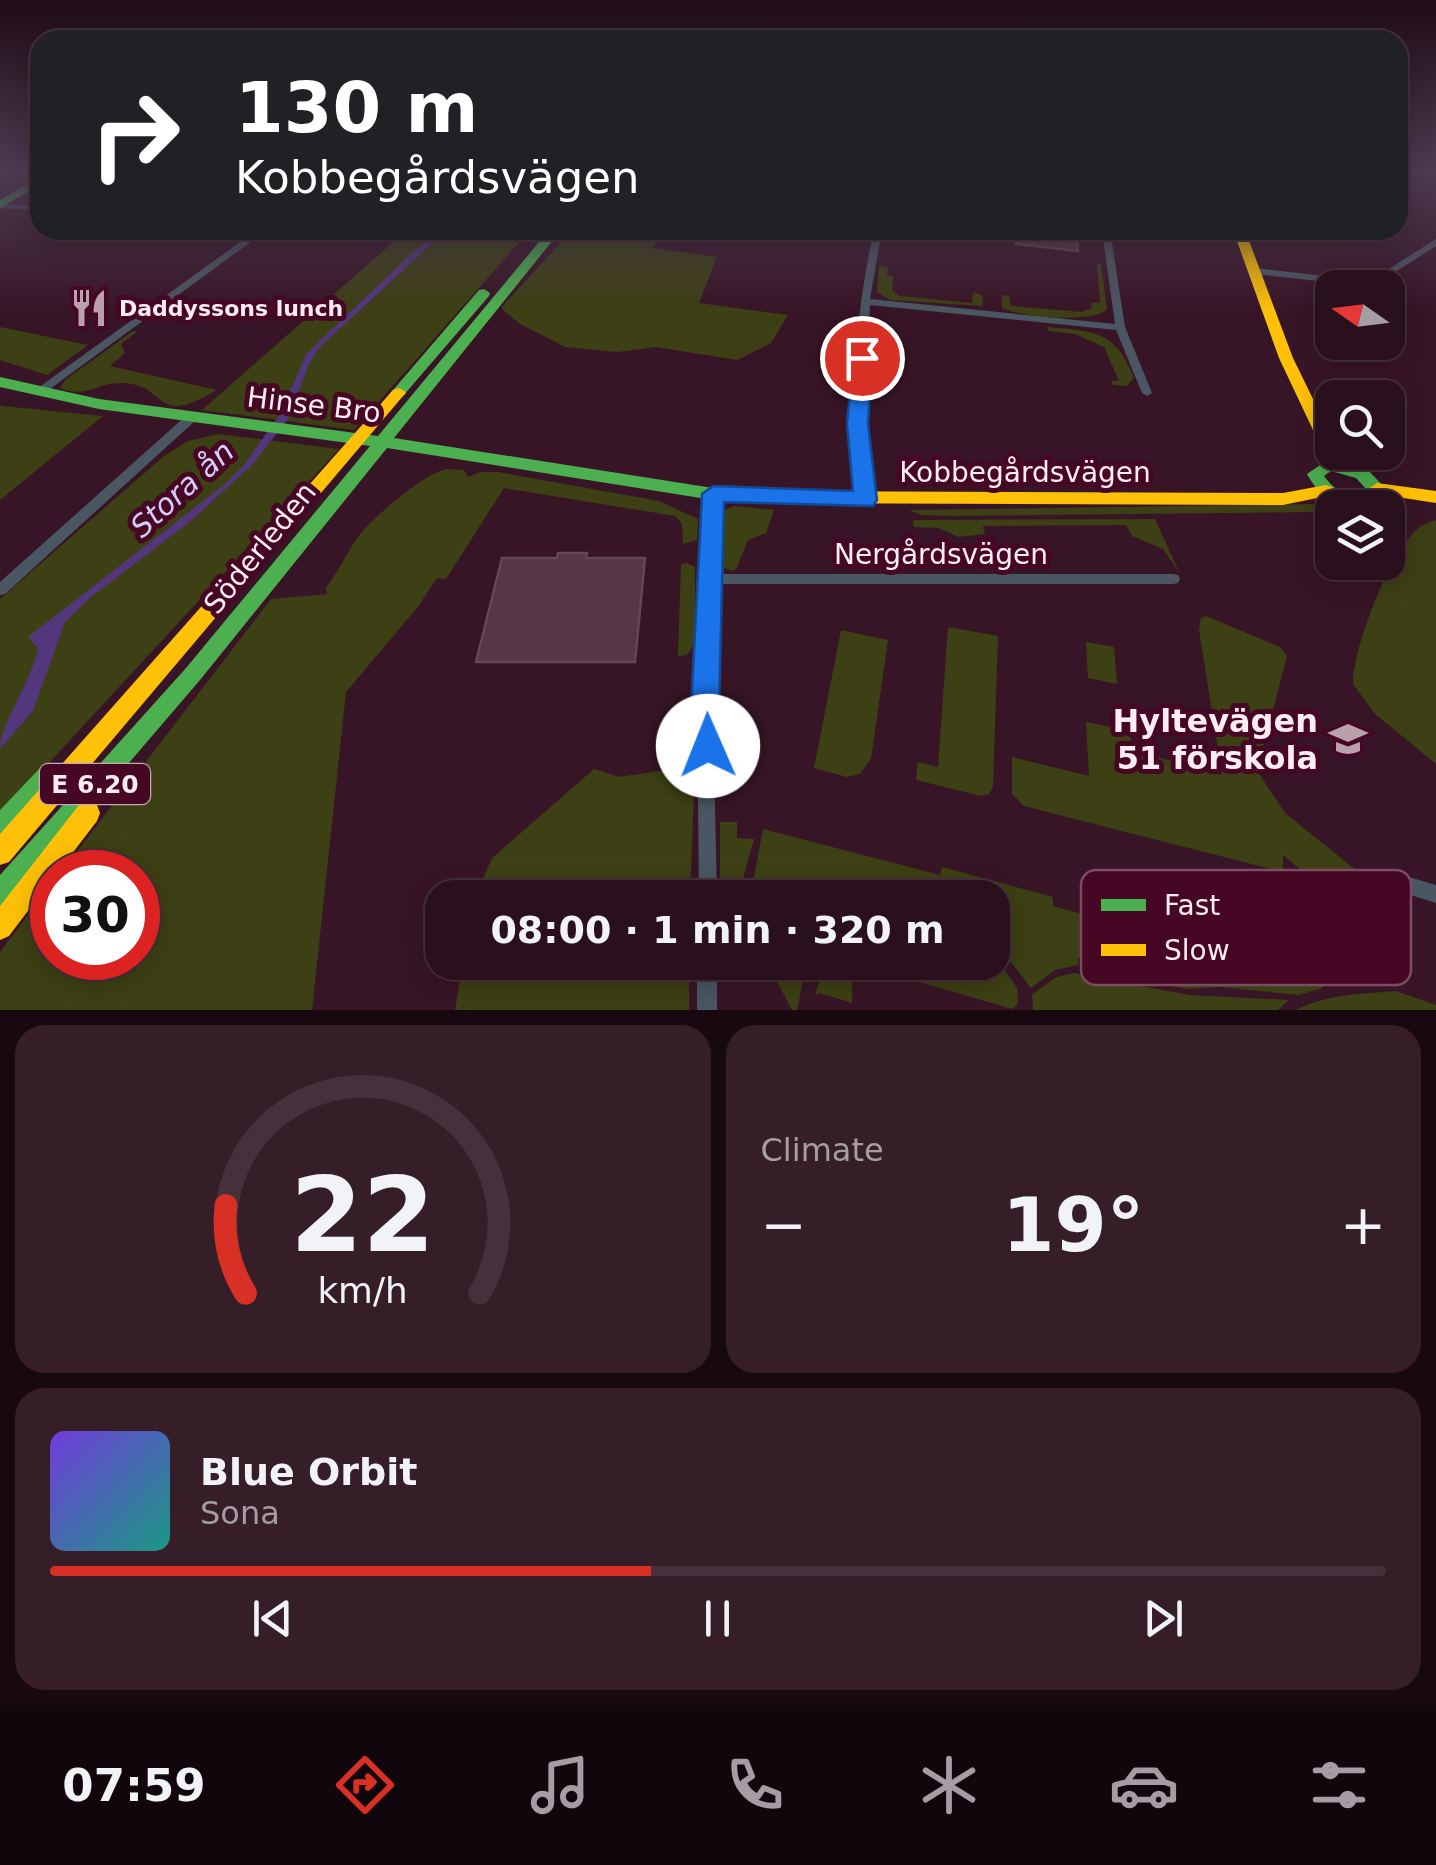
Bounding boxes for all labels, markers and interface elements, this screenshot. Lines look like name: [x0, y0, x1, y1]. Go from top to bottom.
text: 130 m: [235, 67, 478, 149]
icon: right: [70, 70, 200, 200]
text: Kobbegårdsvägen: [235, 151, 639, 204]
north arrow: [1315, 270, 1405, 360]
map controls: [1315, 270, 1405, 580]
restaurant icon: Daddyssons lunch: [68, 287, 110, 329]
place label: Daddyssons lunch: [119, 296, 343, 321]
pin: [820, 316, 905, 401]
icon: arrive: [835, 331, 890, 386]
street label: Hinse Bro: [245, 380, 383, 430]
button: search: [1315, 380, 1405, 470]
water label: Stora ån: [123, 434, 241, 544]
street label: Kobbegårdsvägen: [899, 456, 1151, 489]
street label: Söderleden: [197, 476, 323, 620]
button: layers: [1315, 490, 1405, 580]
street label: Nergårdsvägen: [834, 538, 1048, 571]
position arrow: [656, 694, 760, 798]
place label: Hyltevägen 51 förskola: [1113, 702, 1318, 777]
school or university icon: Hyltevägen 51 förskola: [1327, 718, 1369, 760]
road number: E 6.20: [40, 764, 150, 804]
speed limit sign: 30: [30, 850, 160, 980]
legend: [1081, 870, 1411, 985]
text: Fast: [1164, 889, 1220, 922]
text: 08:00 · 1 min · 320 m: [490, 908, 945, 952]
text: Slow: [1164, 934, 1230, 967]
text: Climate: [761, 1131, 884, 1169]
text: 22: [290, 1154, 435, 1276]
text: 19°: [1002, 1181, 1144, 1269]
text: −: [761, 1193, 807, 1257]
text: +: [1340, 1193, 1386, 1257]
text: km/h: [318, 1270, 408, 1311]
text: Blue Orbit: [200, 1450, 417, 1494]
text: Sona: [200, 1494, 280, 1532]
icon: previous: [245, 1591, 300, 1646]
icon: pause: [690, 1591, 745, 1646]
icon: next: [1136, 1591, 1191, 1646]
icon: directions: [330, 1750, 400, 1820]
icon: music: [525, 1750, 595, 1820]
icon: phone: [720, 1750, 790, 1820]
icon: climate: [914, 1750, 984, 1820]
icon: car: [1109, 1750, 1179, 1820]
icon: filters: [1304, 1750, 1374, 1820]
text: 07:59: [62, 1759, 206, 1812]

